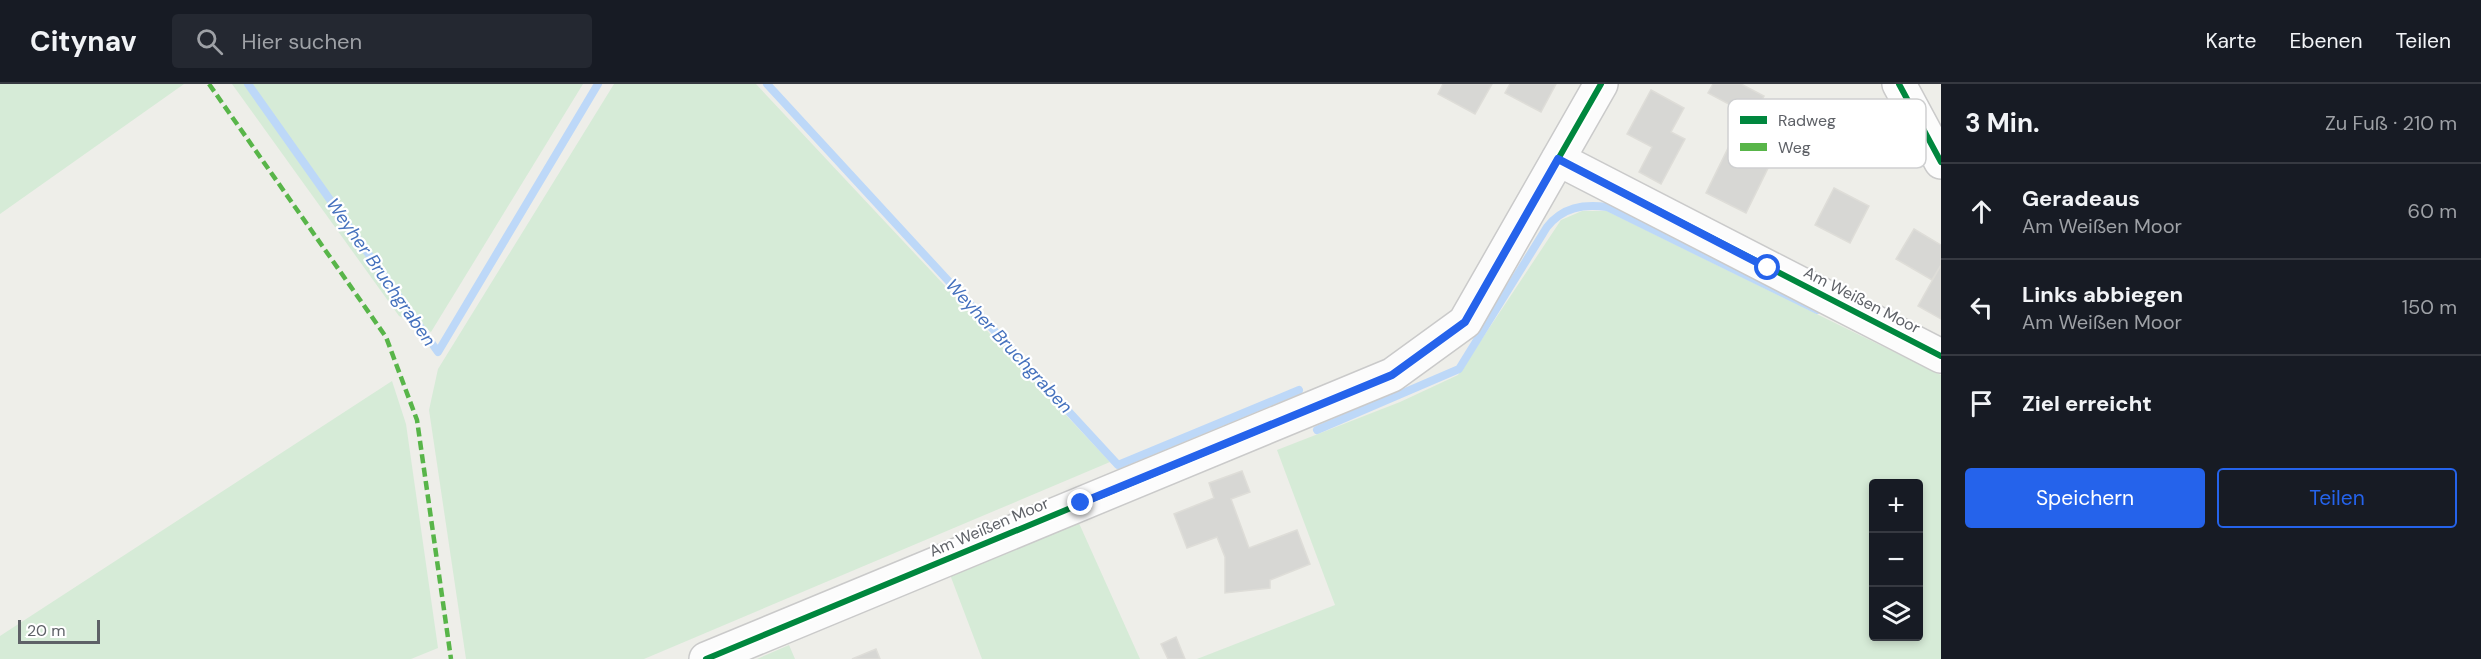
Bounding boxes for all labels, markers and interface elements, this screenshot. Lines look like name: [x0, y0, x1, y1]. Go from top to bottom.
search box: [172, 14, 592, 68]
text: Citynav: [30, 23, 136, 60]
icon: search: [193, 25, 226, 58]
text: Hier suchen: [241, 27, 362, 56]
text: Karte: [2206, 27, 2256, 55]
text: Ebenen: [2289, 27, 2362, 55]
text: Teilen: [2395, 27, 2451, 55]
legend: [1728, 99, 1926, 168]
text: 3 Min.: [1965, 106, 2040, 140]
text: Radweg: [1778, 110, 1836, 131]
text: Zu Fuß · 210 m: [2325, 110, 2457, 136]
text: Weg: [1778, 137, 1811, 158]
text: Geradeaus: [2022, 184, 2140, 213]
water label: Weyher Bruchgraben: [321, 193, 441, 351]
icon: ahead: [1965, 195, 1998, 228]
text: 60 m: [2408, 198, 2457, 224]
text: Am Weißen Moor: [2022, 213, 2182, 239]
route start: [1754, 254, 1780, 280]
street label: Am Weißen Moor: [1800, 262, 1924, 338]
water label: Weyher Bruchgraben: [940, 274, 1078, 418]
text: Links abbiegen: [2022, 280, 2183, 309]
icon: left: [1965, 291, 1998, 324]
text: 150 m: [2402, 294, 2457, 320]
text: Am Weißen Moor: [2022, 309, 2182, 335]
icon: arrive: [1965, 387, 1998, 420]
text: Ziel erreicht: [2022, 389, 2152, 418]
button: Speichern: [1965, 468, 2205, 528]
button: Teilen: [2217, 468, 2457, 528]
map controls: [1869, 479, 1923, 641]
button: +: [1869, 479, 1923, 533]
route end: [1067, 489, 1093, 515]
street label: Am Weißen Moor: [926, 492, 1052, 562]
button: −: [1869, 533, 1923, 587]
button: layers: [1869, 587, 1923, 641]
scale bar: [18, 617, 100, 644]
text: 20 m: [27, 620, 66, 641]

